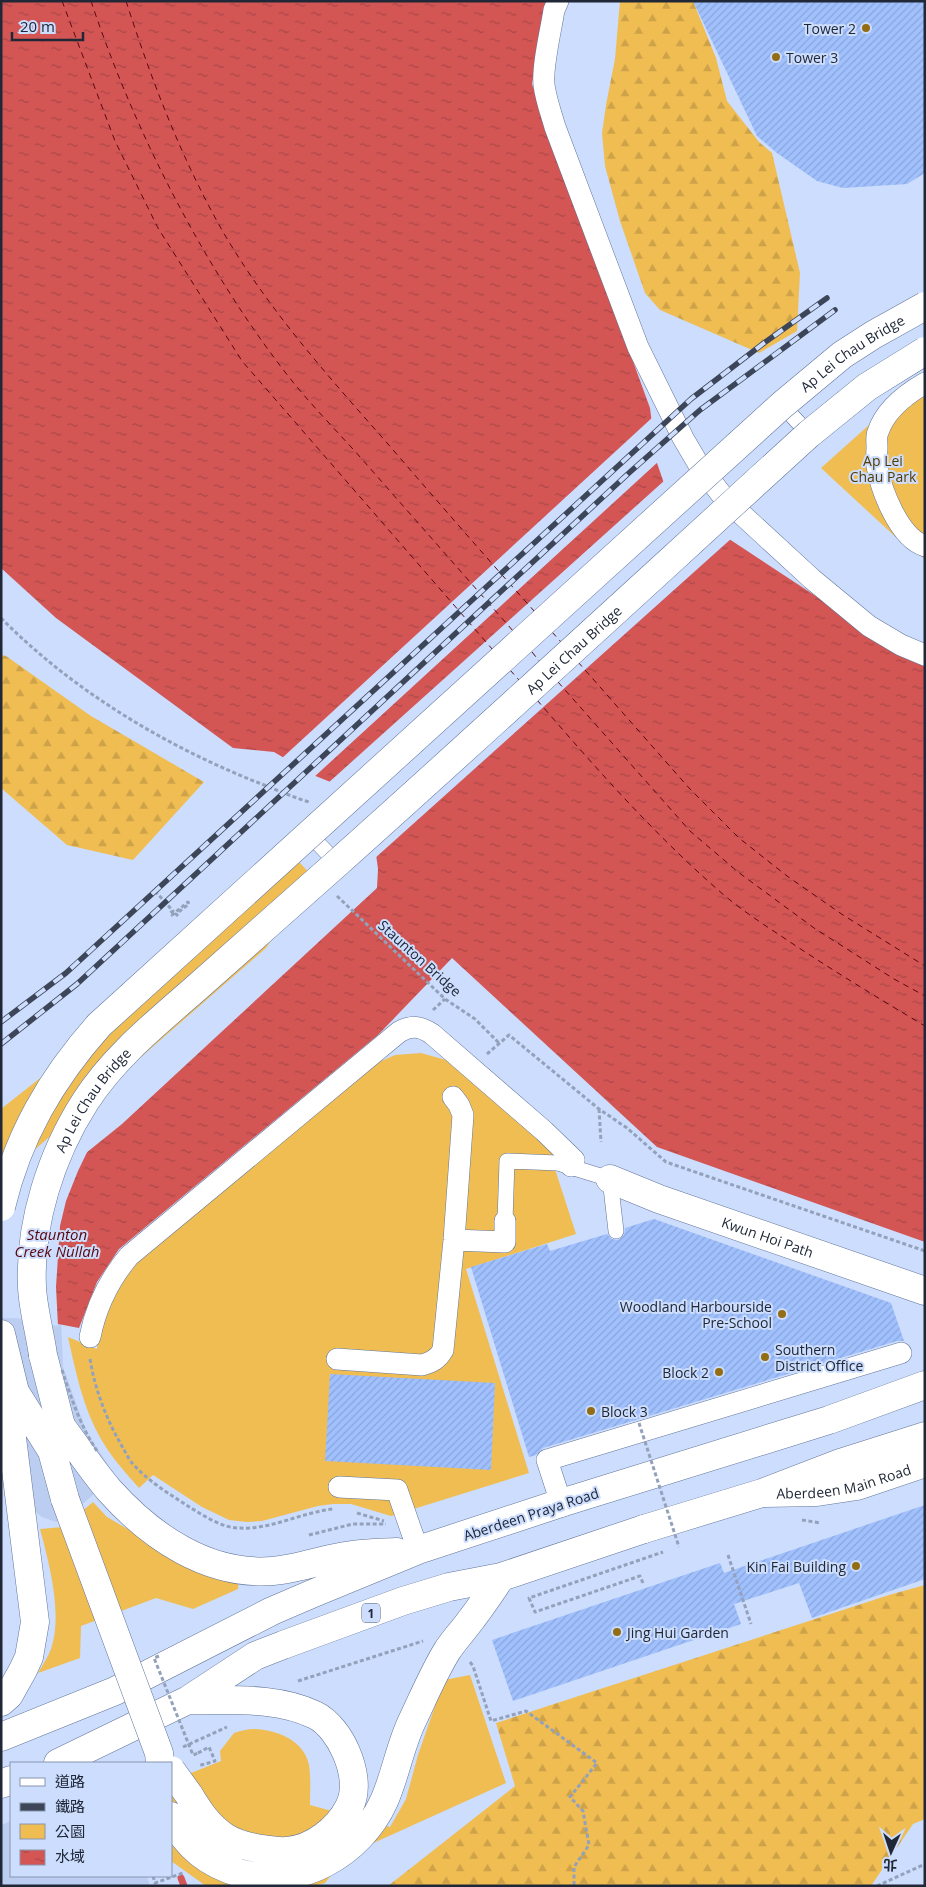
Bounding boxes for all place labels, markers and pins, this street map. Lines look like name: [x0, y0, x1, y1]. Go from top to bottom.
place label: Tower 2: [804, 19, 856, 38]
marker: Tower 2: [860, 22, 872, 34]
place label: Tower 3: [786, 48, 838, 67]
marker: Tower 3: [770, 51, 782, 63]
place label: Woodland Harbourside Pre-School: [620, 1297, 772, 1332]
marker: Woodland Harbourside Pre-School: [776, 1308, 788, 1320]
place label: Southern District Office: [775, 1340, 863, 1375]
marker: Southern District Office: [759, 1351, 771, 1363]
place label: Block 2: [662, 1363, 709, 1382]
marker: Block 2: [713, 1366, 725, 1378]
place label: Block 3: [601, 1402, 648, 1421]
marker: Block 3: [585, 1405, 597, 1417]
place label: Kin Fai Building: [747, 1557, 846, 1576]
marker: Kin Fai Building: [850, 1560, 862, 1572]
place label: Jing Hui Garden: [625, 1623, 729, 1642]
marker: Jing Hui Garden: [611, 1626, 623, 1638]

